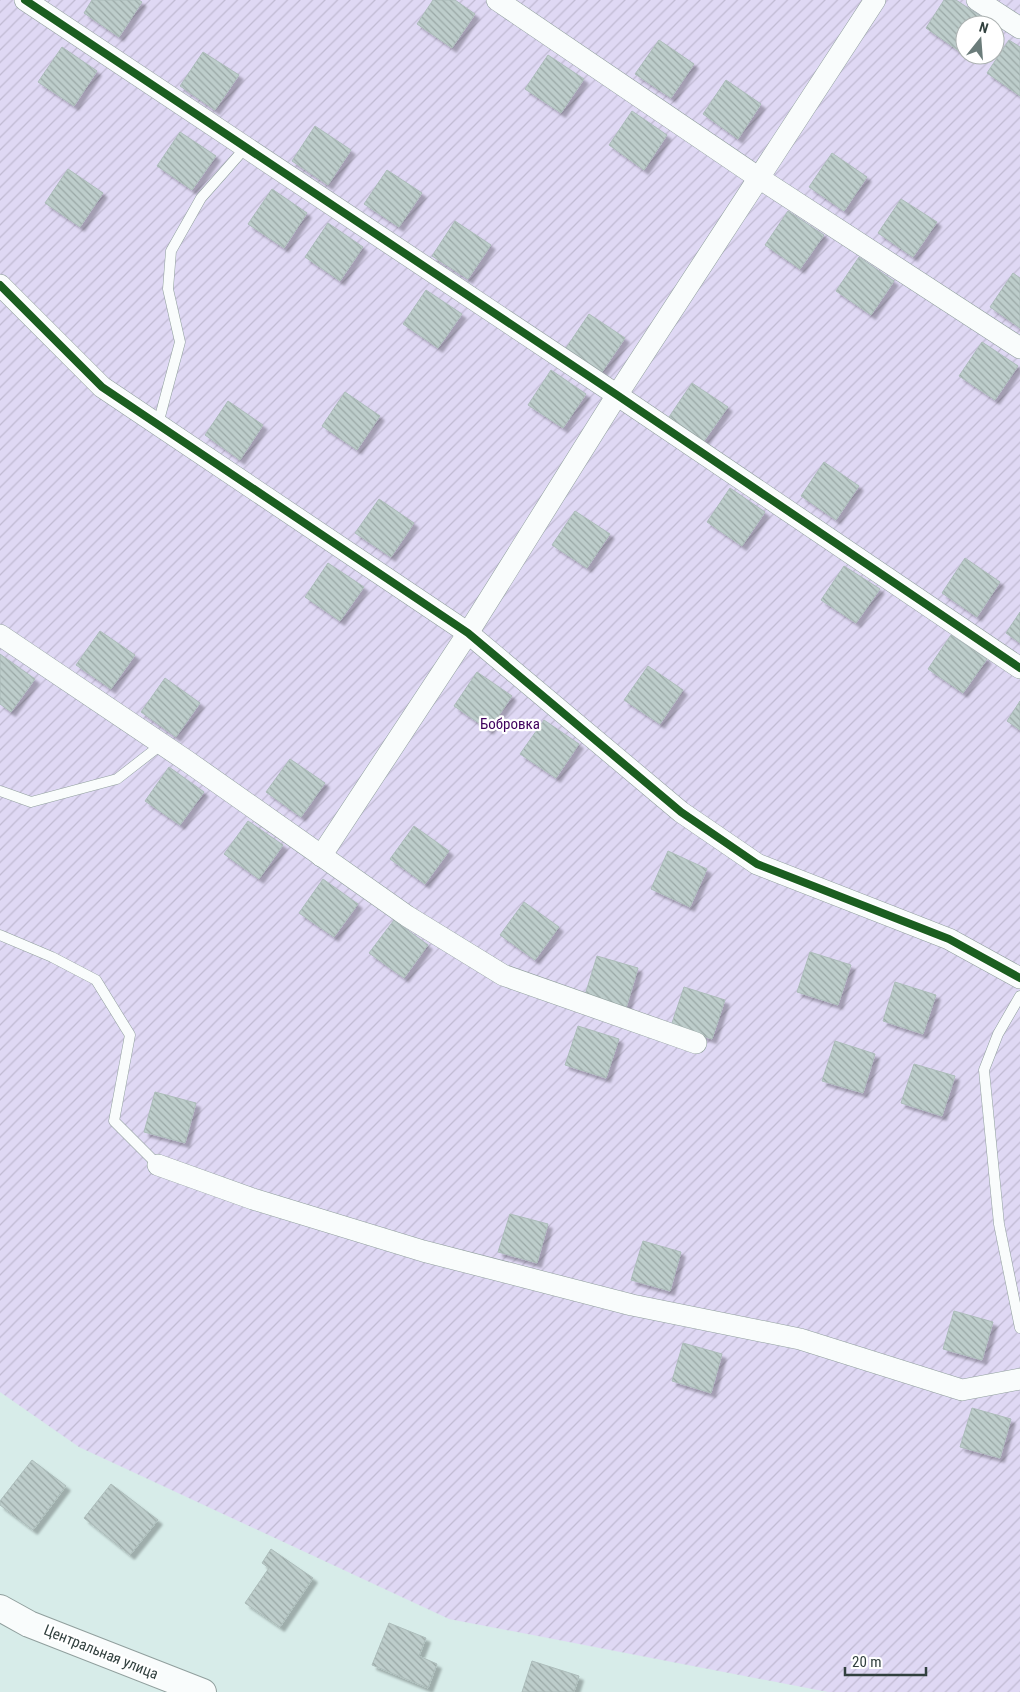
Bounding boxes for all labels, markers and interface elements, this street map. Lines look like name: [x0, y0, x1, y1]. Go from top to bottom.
north arrow: [955, 15, 1005, 65]
text: N: [977, 19, 990, 36]
park label: Бобровка: [480, 715, 540, 733]
street label: Центральная улица: [41, 1621, 161, 1683]
scale bar: [845, 1644, 926, 1676]
text: 20 m: [852, 1653, 882, 1671]

